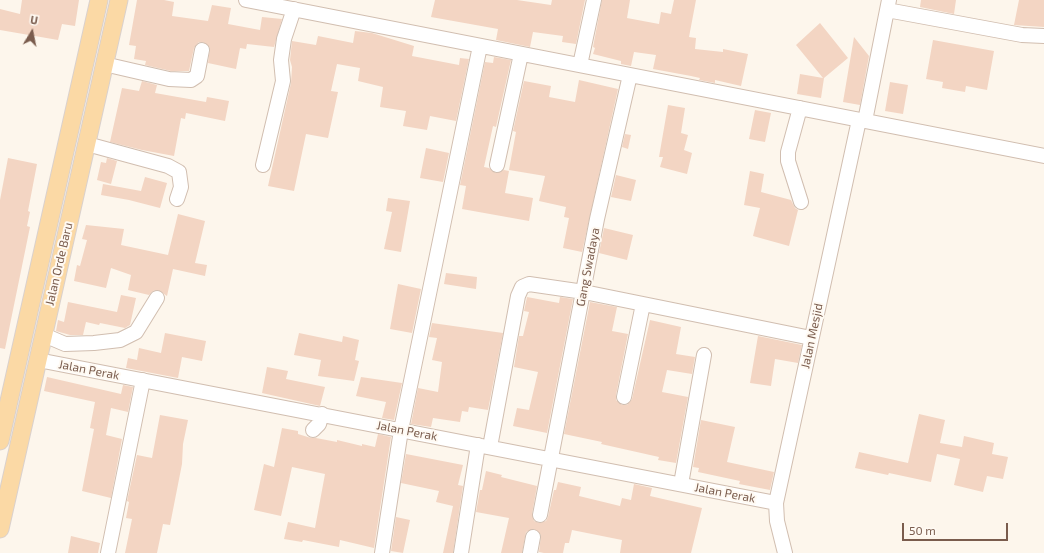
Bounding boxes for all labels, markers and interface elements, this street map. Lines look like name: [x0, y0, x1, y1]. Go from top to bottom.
north arrow: [12, 12, 52, 52]
text: U: [29, 13, 39, 27]
street label: Jalan Orde Baru: [42, 221, 76, 307]
street label: Gang Swadaya: [573, 226, 603, 308]
street label: Jalan Mesjid: [798, 302, 826, 370]
street label: Jalan Perak: [57, 357, 121, 383]
street label: Jalan Perak: [375, 418, 439, 444]
street label: Jalan Perak: [693, 480, 757, 506]
scale bar: [904, 515, 1010, 541]
text: 50 m: [909, 523, 936, 537]

